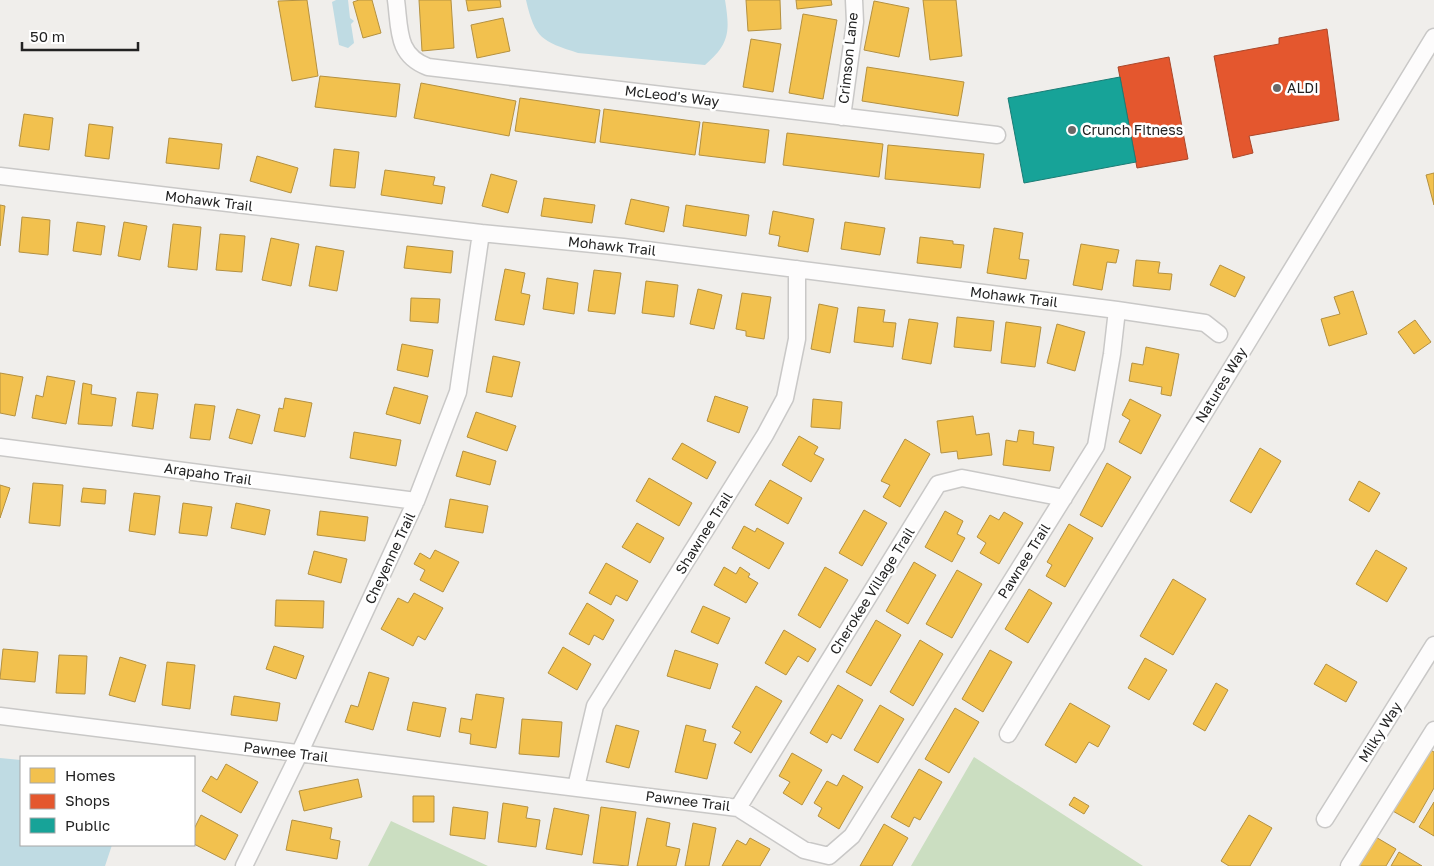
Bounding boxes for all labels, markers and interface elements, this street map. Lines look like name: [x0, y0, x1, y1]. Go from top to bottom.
street label: Crimson Lane: [834, 11, 861, 104]
scale bar: [22, 20, 139, 52]
text: 50 m: [30, 27, 65, 45]
place label: ALDI: [1287, 79, 1319, 96]
street label: McLeod's Way: [624, 81, 720, 110]
marker: ALDI: [1271, 82, 1283, 94]
place label: Crunch Fitness: [1082, 121, 1183, 138]
marker: Crunch Fitness: [1066, 124, 1078, 136]
street label: Mohawk Trail: [164, 187, 254, 214]
street label: Mohawk Trail: [567, 232, 657, 259]
street label: Mohawk Trail: [969, 283, 1059, 310]
street label: Natures Way: [1191, 344, 1250, 426]
street label: Arapaho Trail: [163, 459, 253, 488]
street label: Shawnee Trail: [671, 488, 736, 577]
street label: Cheyenne Trail: [361, 509, 418, 606]
street label: Pawnee Trail: [994, 520, 1053, 601]
street label: Cherokee Village Trail: [826, 524, 918, 657]
street label: Milky Way: [1354, 698, 1405, 765]
street label: Pawnee Trail: [243, 738, 329, 765]
legend: [20, 756, 195, 846]
text: Homes: [65, 766, 115, 784]
street label: Pawnee Trail: [645, 787, 731, 814]
text: Shops: [65, 791, 110, 809]
text: Public: [65, 816, 110, 834]

